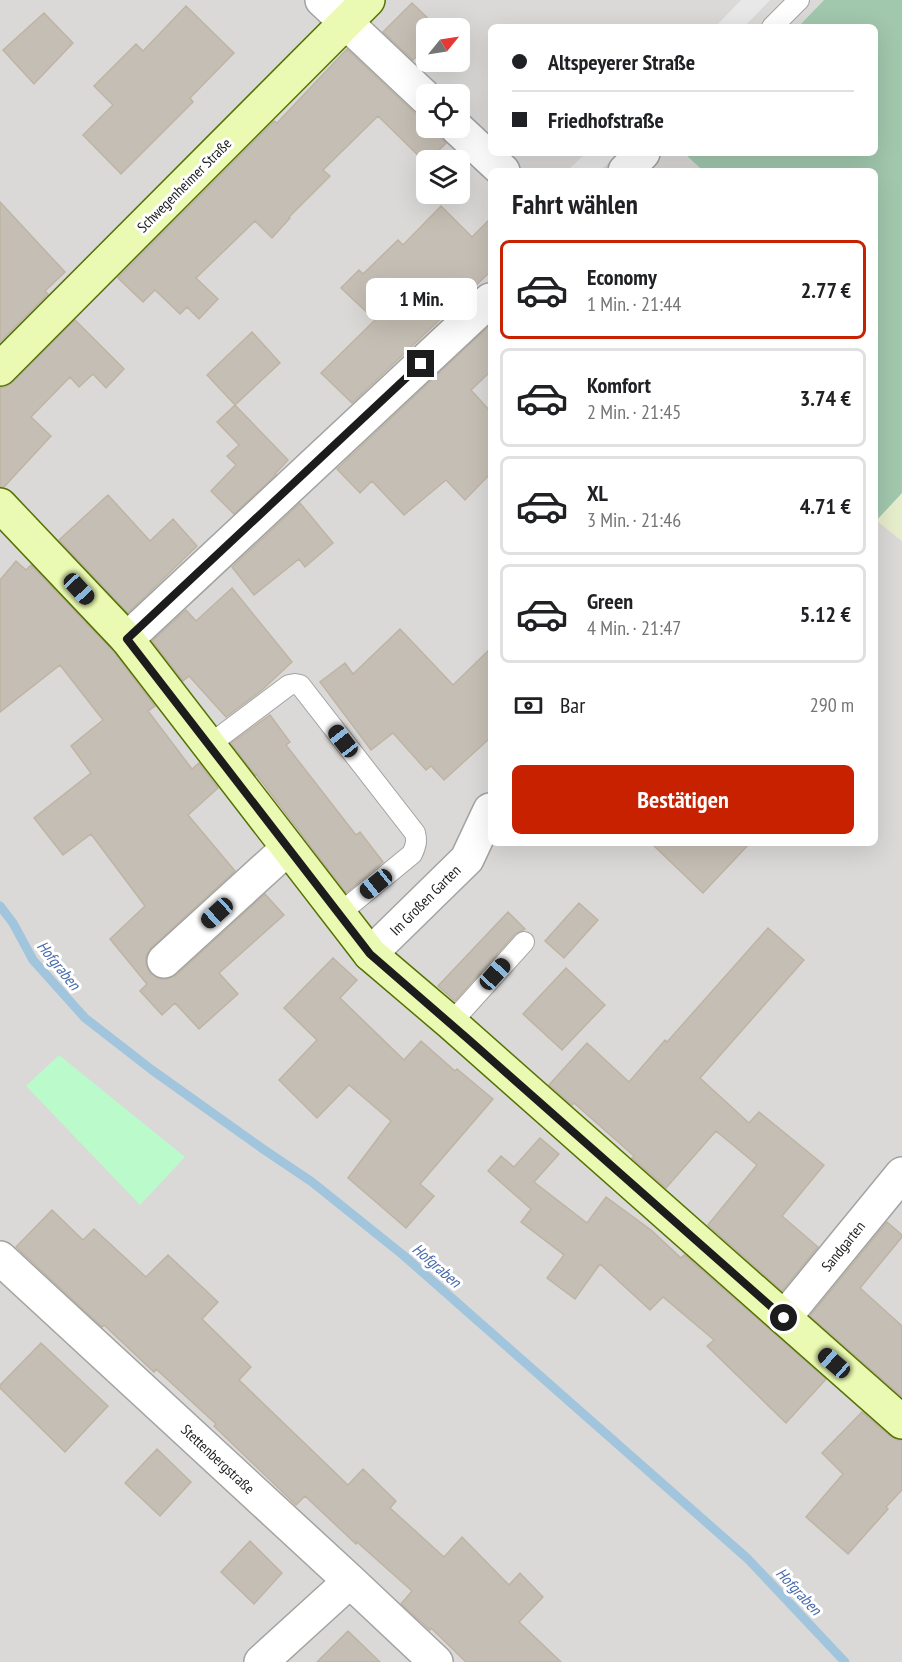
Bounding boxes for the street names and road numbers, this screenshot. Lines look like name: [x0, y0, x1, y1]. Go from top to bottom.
street label: Schwegenheimer Straße: [133, 134, 235, 236]
street label: Im Großen Garten: [386, 861, 464, 939]
street label: Sandgarten: [817, 1217, 869, 1275]
street label: Stettenbergstraße: [177, 1420, 259, 1498]

